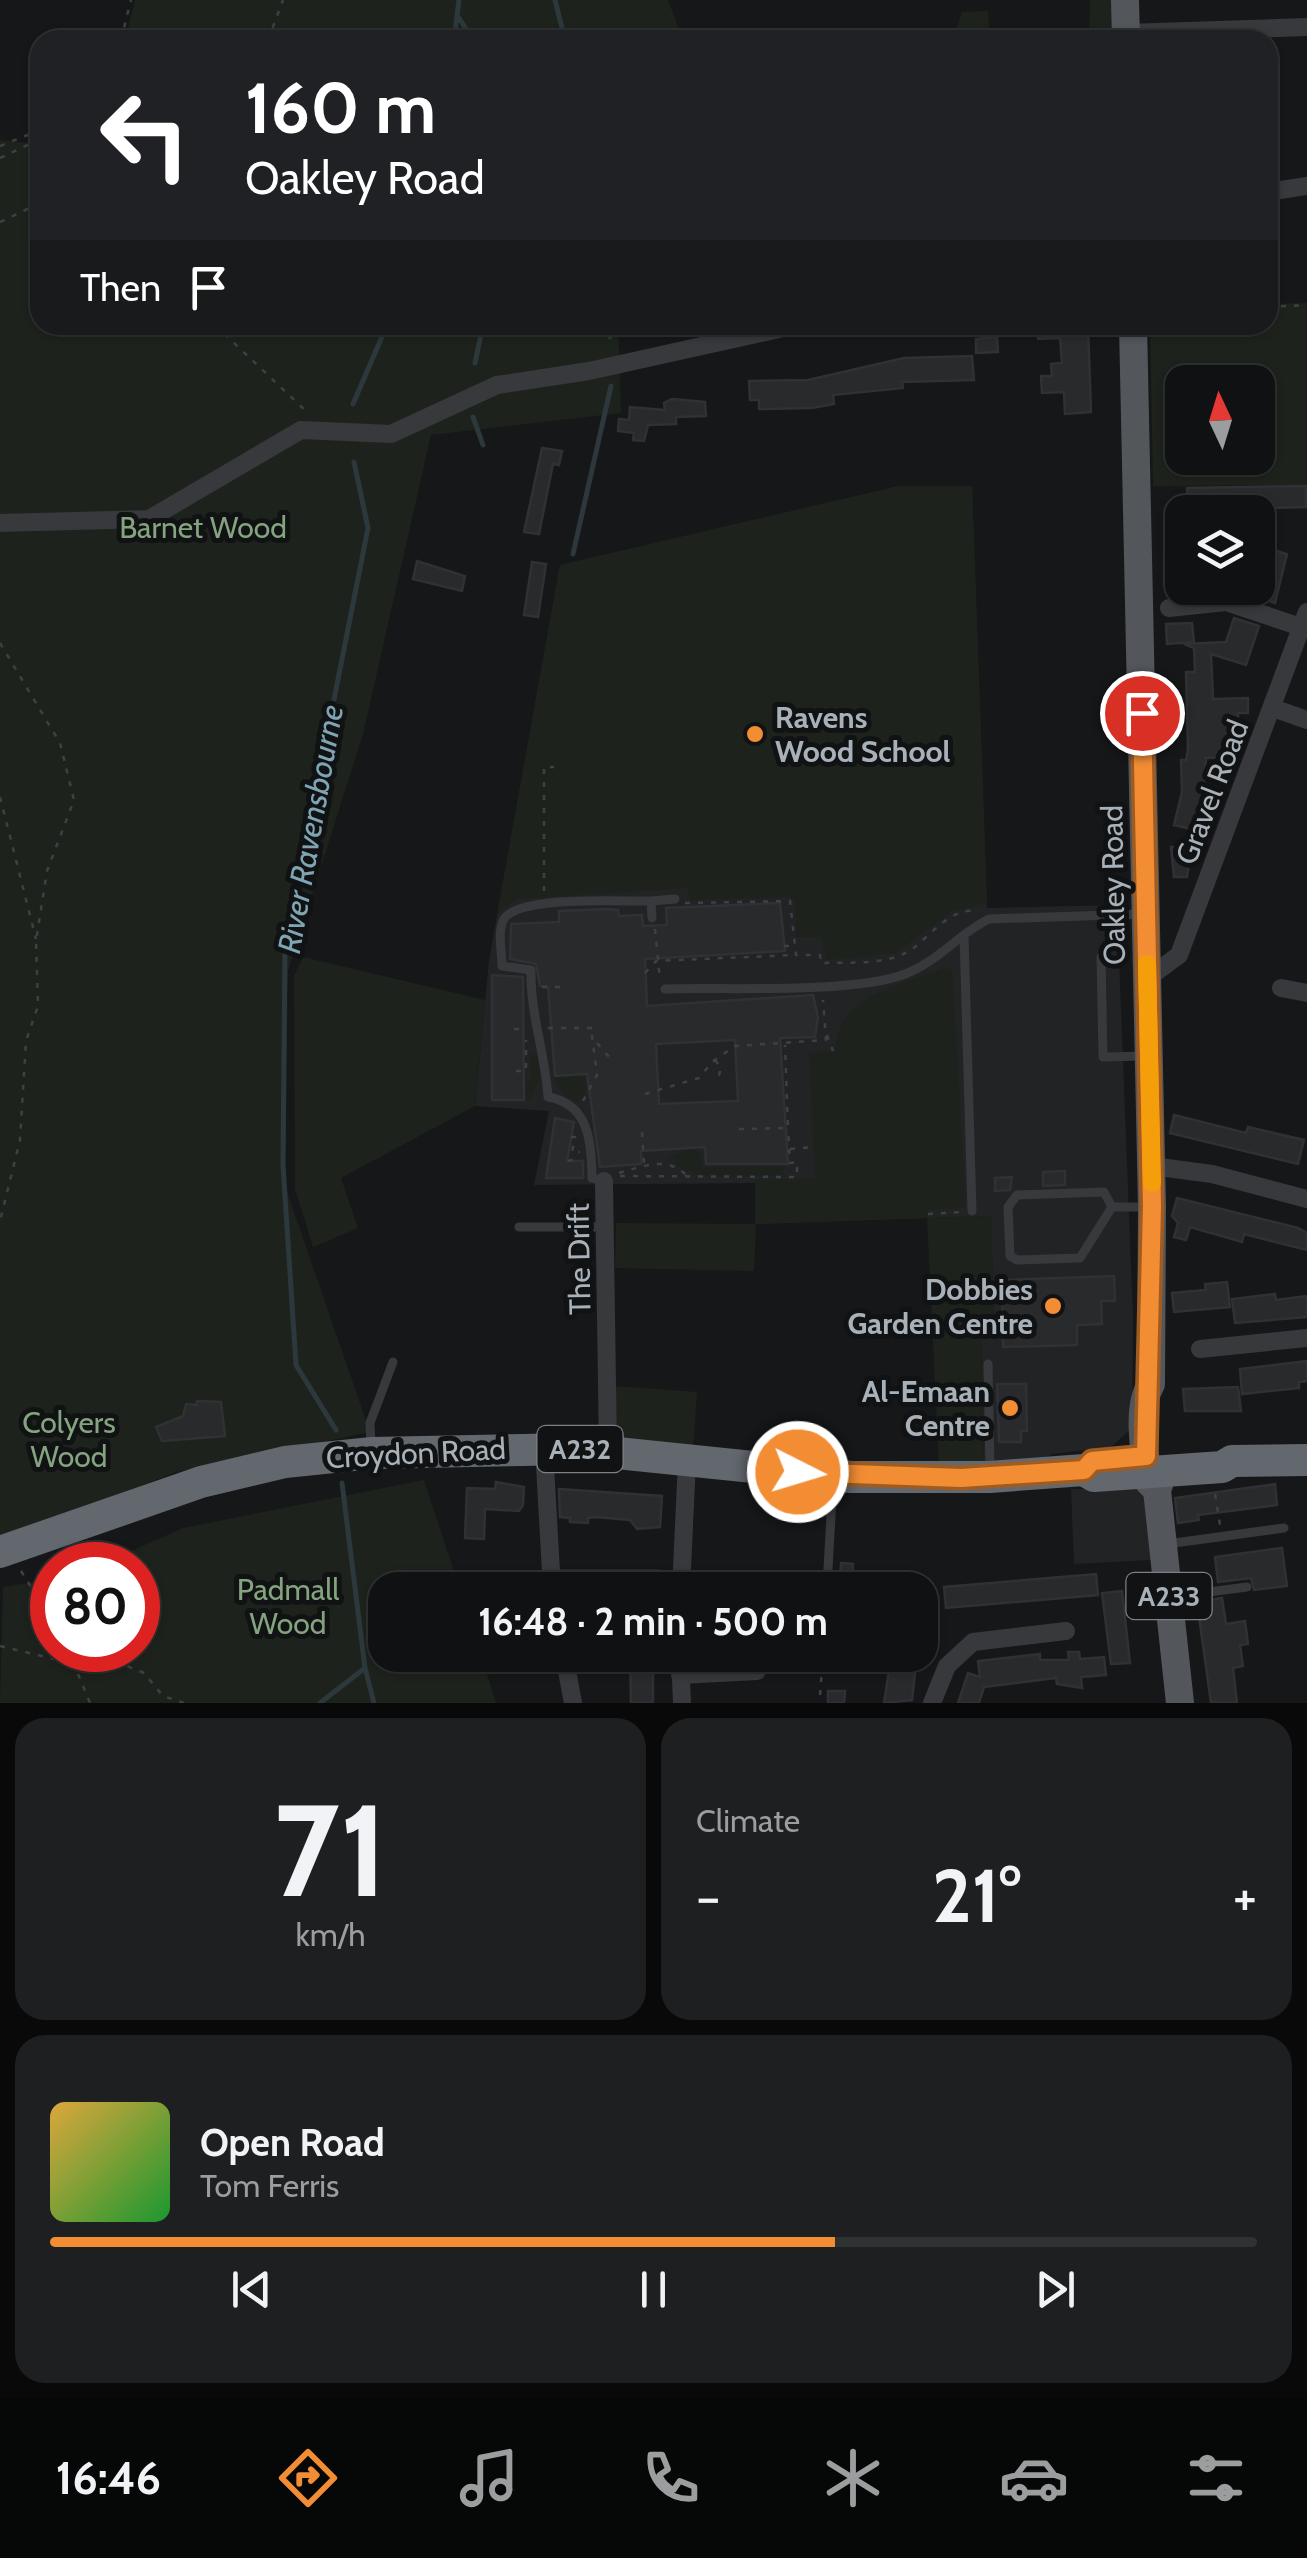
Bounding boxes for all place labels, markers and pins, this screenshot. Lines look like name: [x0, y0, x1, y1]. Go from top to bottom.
pin: [1100, 671, 1185, 756]
place label: Ravens Wood School: [775, 699, 951, 770]
marker: Ravens Wood School: [744, 723, 766, 745]
place label: Dobbies Garden Centre: [847, 1271, 1033, 1342]
marker: Dobbies Garden Centre: [1042, 1295, 1064, 1317]
place label: Al-Emaan Centre: [862, 1373, 990, 1444]
marker: Al-Emaan Centre: [999, 1397, 1021, 1419]

